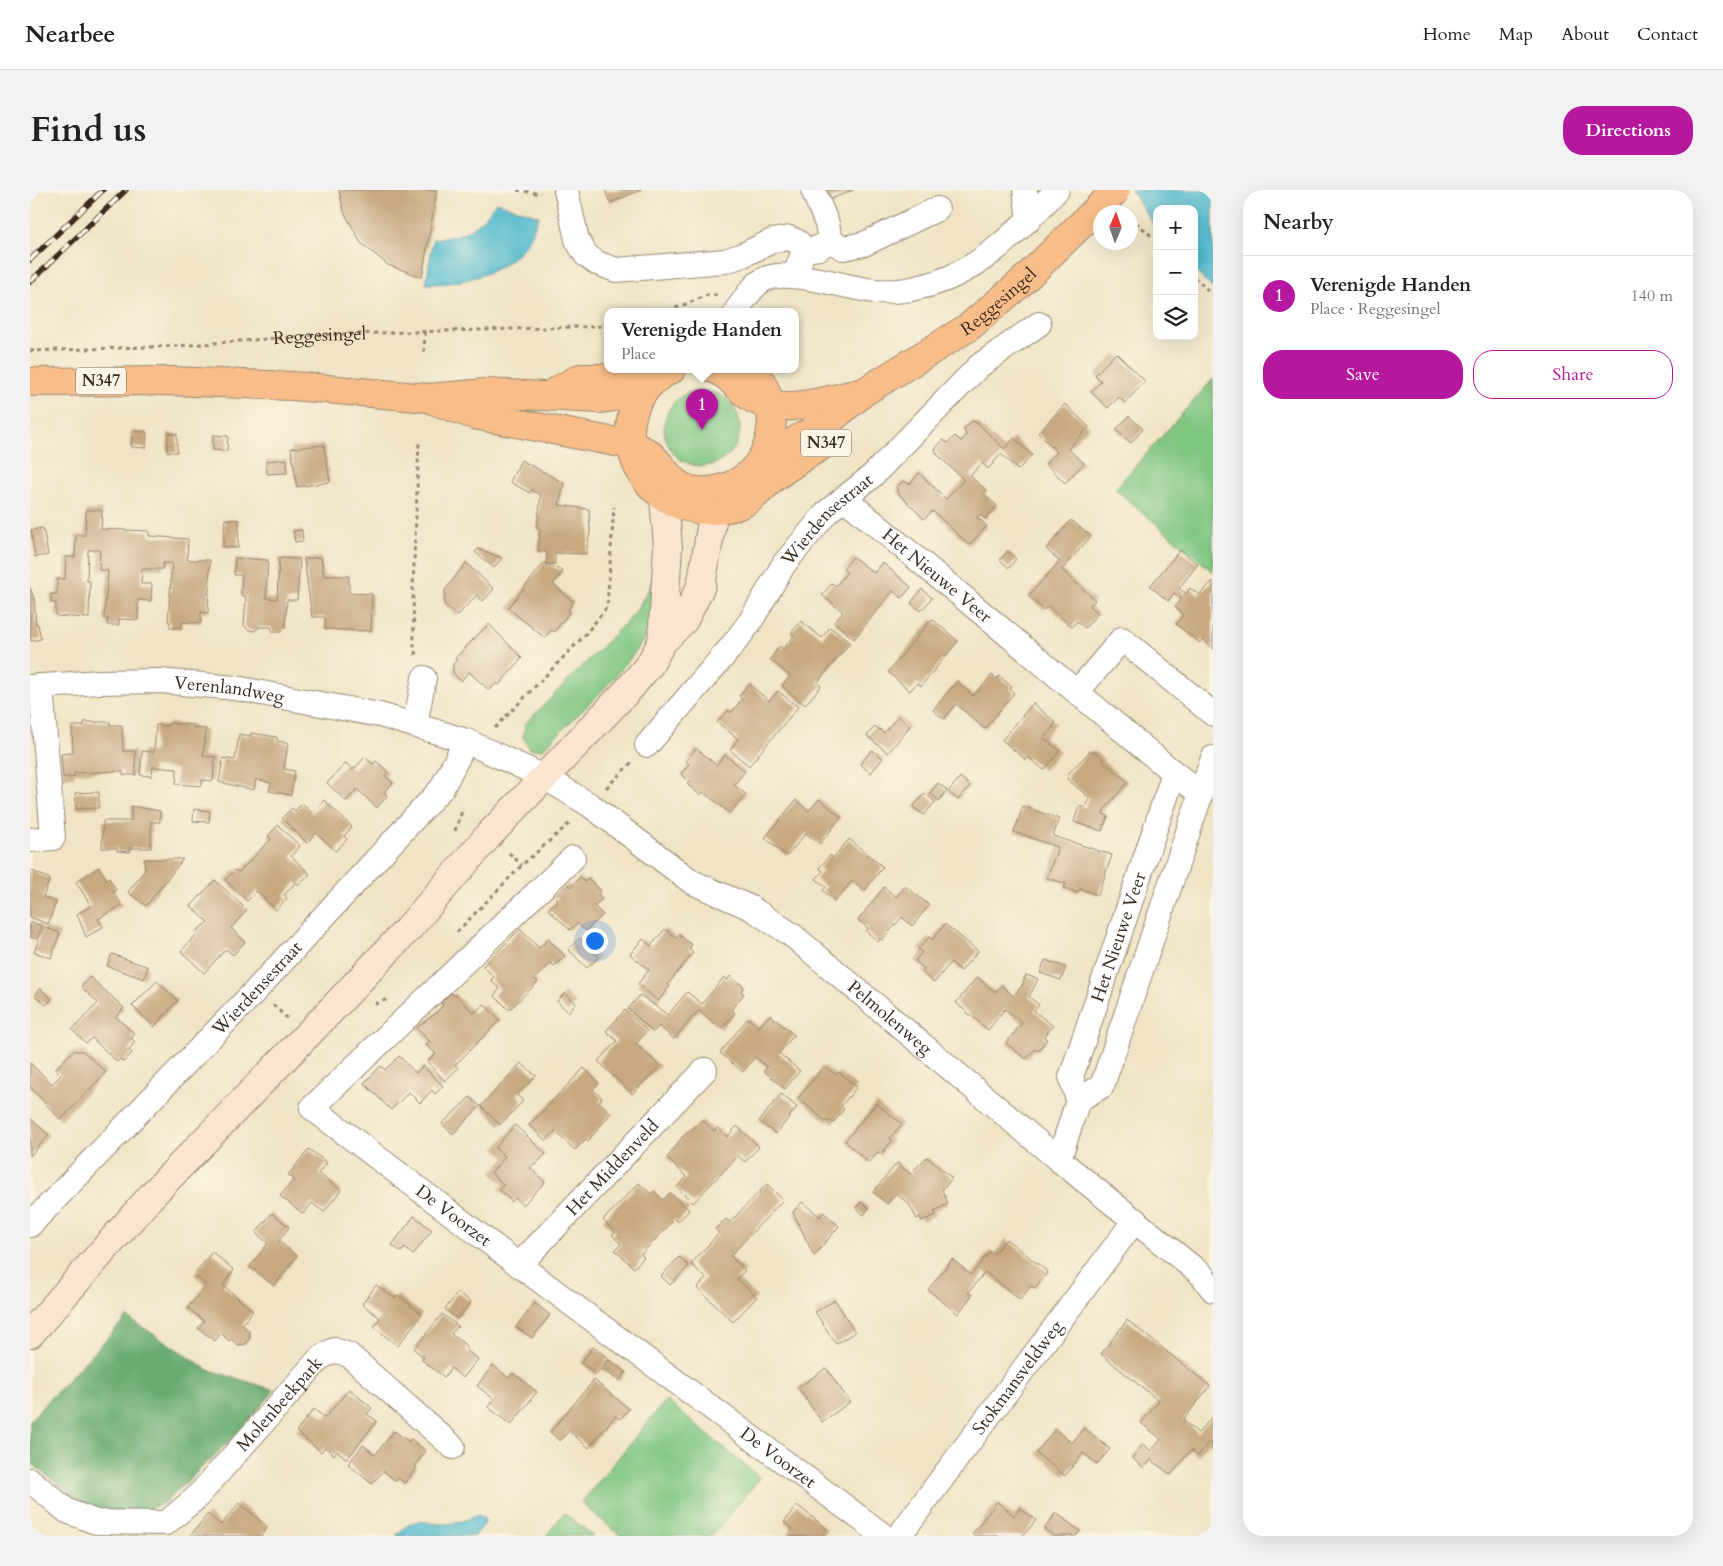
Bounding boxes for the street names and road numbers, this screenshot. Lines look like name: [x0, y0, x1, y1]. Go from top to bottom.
street label: Reggesingel: [956, 262, 1042, 342]
street label: Reggesingel: [272, 321, 367, 351]
road number: N347: [76, 368, 126, 395]
road number: N347: [801, 430, 851, 456]
street label: Wierdensestraat: [775, 467, 878, 572]
street label: Het Nieuwe Veer: [877, 522, 997, 629]
street label: Verenlandweg: [173, 670, 287, 710]
street label: Het Nieuwe Veer: [1085, 868, 1152, 1005]
street label: Wierdensestraat: [206, 935, 308, 1042]
street label: Pelmolenweg: [842, 974, 938, 1061]
street label: Het Middenveld: [560, 1113, 665, 1221]
street label: De Voorzet: [411, 1179, 497, 1252]
street label: Stokmansveldweg: [966, 1314, 1069, 1440]
street label: Molenbeekpark: [231, 1351, 328, 1457]
street label: De Voorzet: [735, 1421, 822, 1494]

